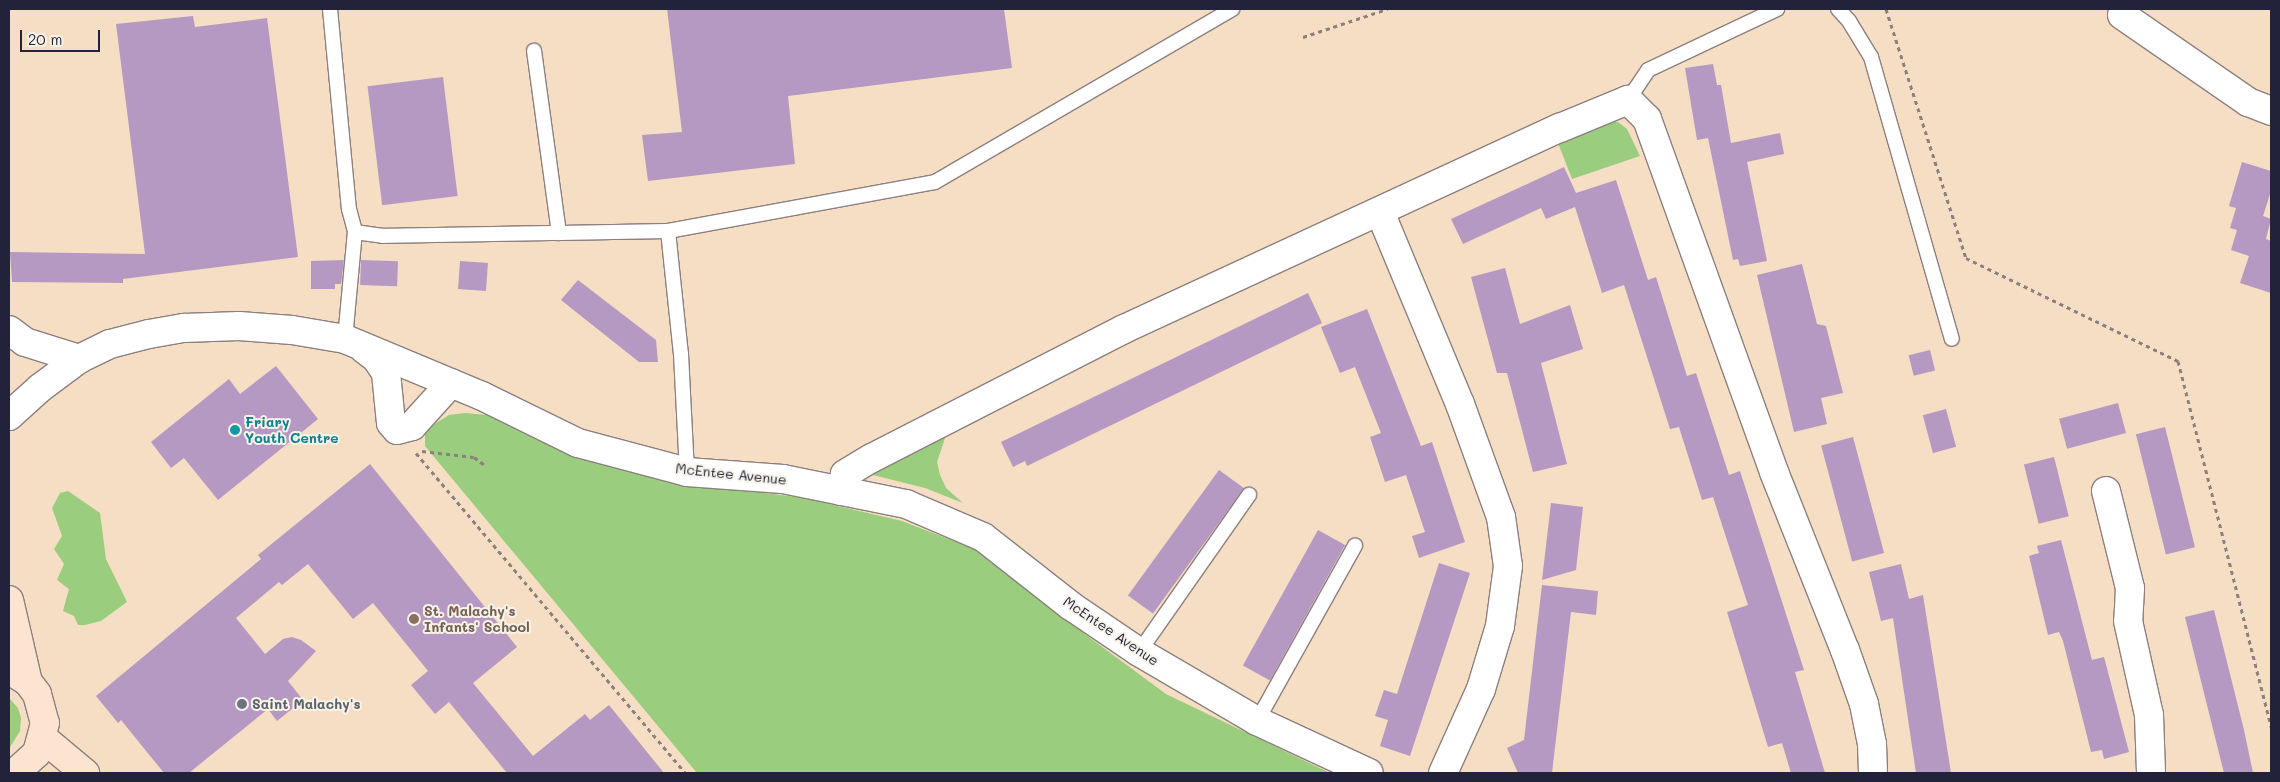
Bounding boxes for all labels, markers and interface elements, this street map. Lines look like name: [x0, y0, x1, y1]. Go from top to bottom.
scale bar: [22, 20, 102, 52]
text: 20 m: [28, 29, 62, 49]
place label: Friary Youth Centre: [245, 414, 339, 447]
marker: Friary Youth Centre: [229, 424, 241, 436]
street label: McEntee Avenue: [675, 460, 787, 488]
street label: McEntee Avenue: [1060, 593, 1162, 669]
place label: St. Malachy's Infants' School: [424, 603, 530, 636]
marker: St. Malachy's Infants' School: [408, 613, 420, 625]
place label: Saint Malachy's: [252, 696, 361, 712]
marker: Saint Malachy's: [236, 698, 248, 710]

